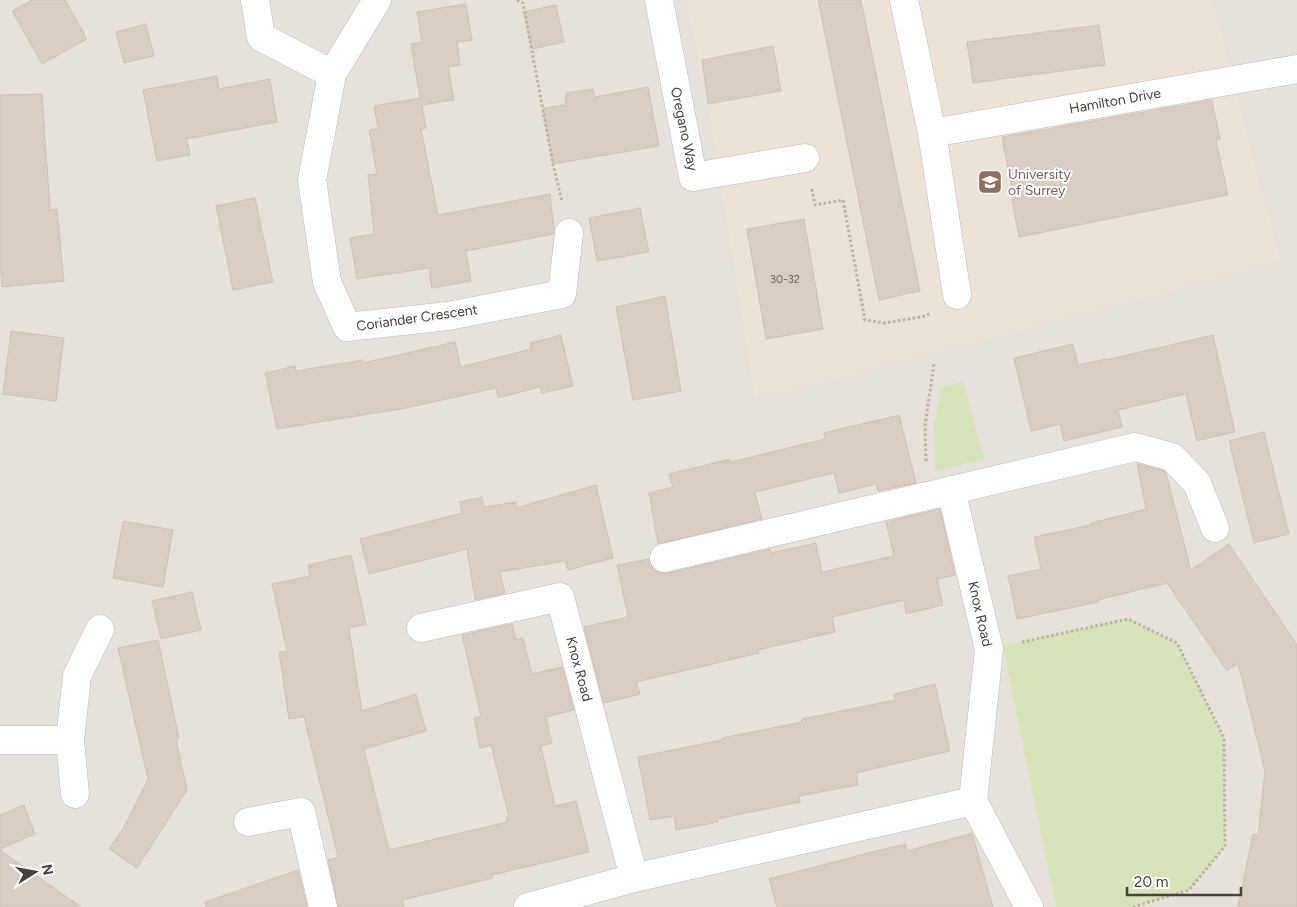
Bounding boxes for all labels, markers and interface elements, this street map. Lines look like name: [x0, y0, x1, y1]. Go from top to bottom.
street label: Hamilton Drive: [1068, 85, 1163, 117]
street label: Oregano Way: [667, 86, 701, 173]
place label: University of Surrey: [1008, 166, 1072, 199]
school or university icon: University of Surrey: [977, 169, 1003, 195]
house number: 30-32: [770, 273, 800, 286]
street label: Coriander Crescent: [355, 301, 479, 335]
street label: Knox Road: [964, 580, 996, 648]
street label: Knox Road: [562, 635, 596, 703]
north arrow: [10, 847, 60, 897]
text: N: [38, 863, 57, 877]
scale bar: [1127, 864, 1241, 896]
text: 20 m: [1134, 873, 1168, 891]

